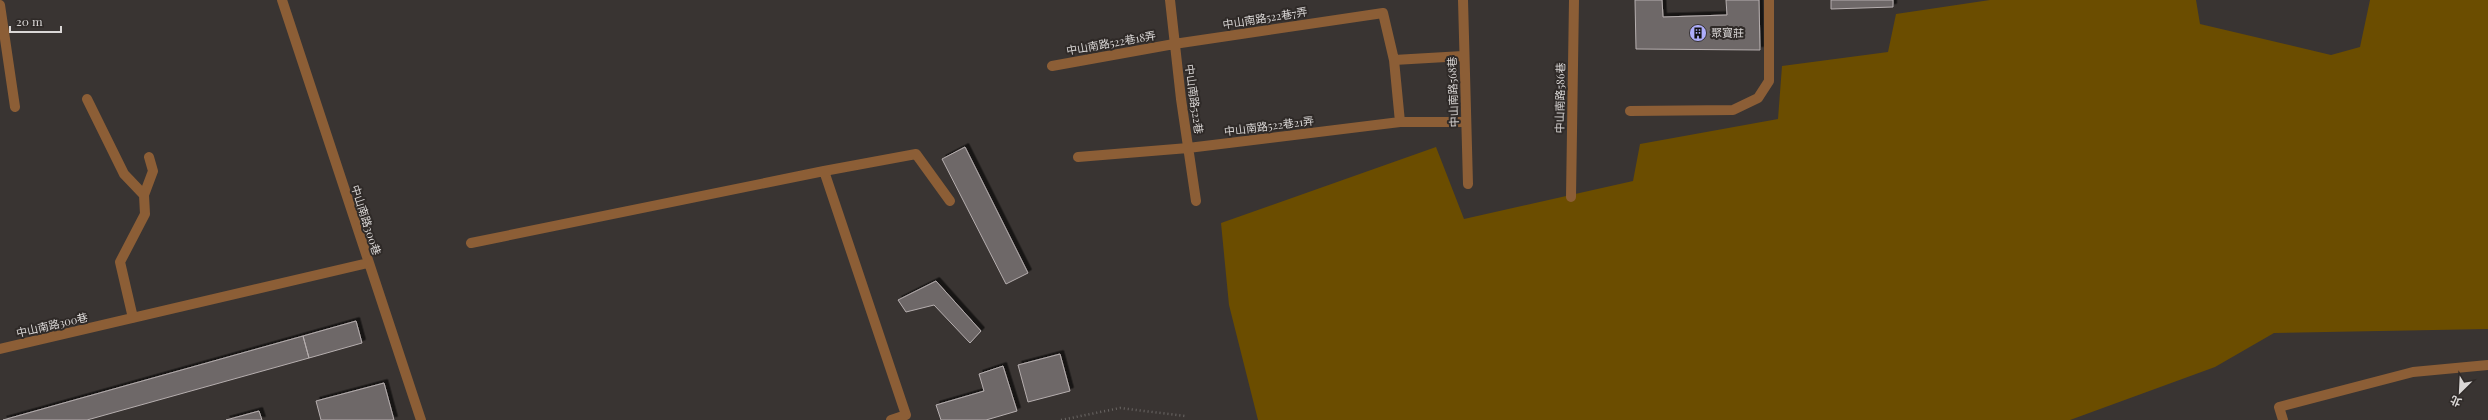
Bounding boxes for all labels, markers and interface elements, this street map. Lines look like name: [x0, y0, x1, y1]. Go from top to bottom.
street label: 中山南路522巷7弄: [1221, 3, 1308, 32]
scale bar: [10, 8, 61, 34]
text: 20 m: [16, 13, 43, 29]
building icon: 聚寶莊: [1688, 23, 1708, 43]
place label: 聚寶莊: [1711, 25, 1744, 40]
street label: 中山南路522巷18弄: [1065, 27, 1157, 58]
street label: 中山南路568巷: [1444, 56, 1461, 128]
street label: 中山南路586巷: [1551, 62, 1568, 134]
street label: 中山南路522巷: [1182, 63, 1207, 135]
street label: 中山南路522巷21弄: [1223, 113, 1315, 138]
street label: 中山南路300巷: [348, 183, 385, 257]
street label: 中山南路300巷: [15, 309, 89, 340]
north arrow: [2440, 372, 2480, 412]
text: 北: [2448, 393, 2464, 411]

